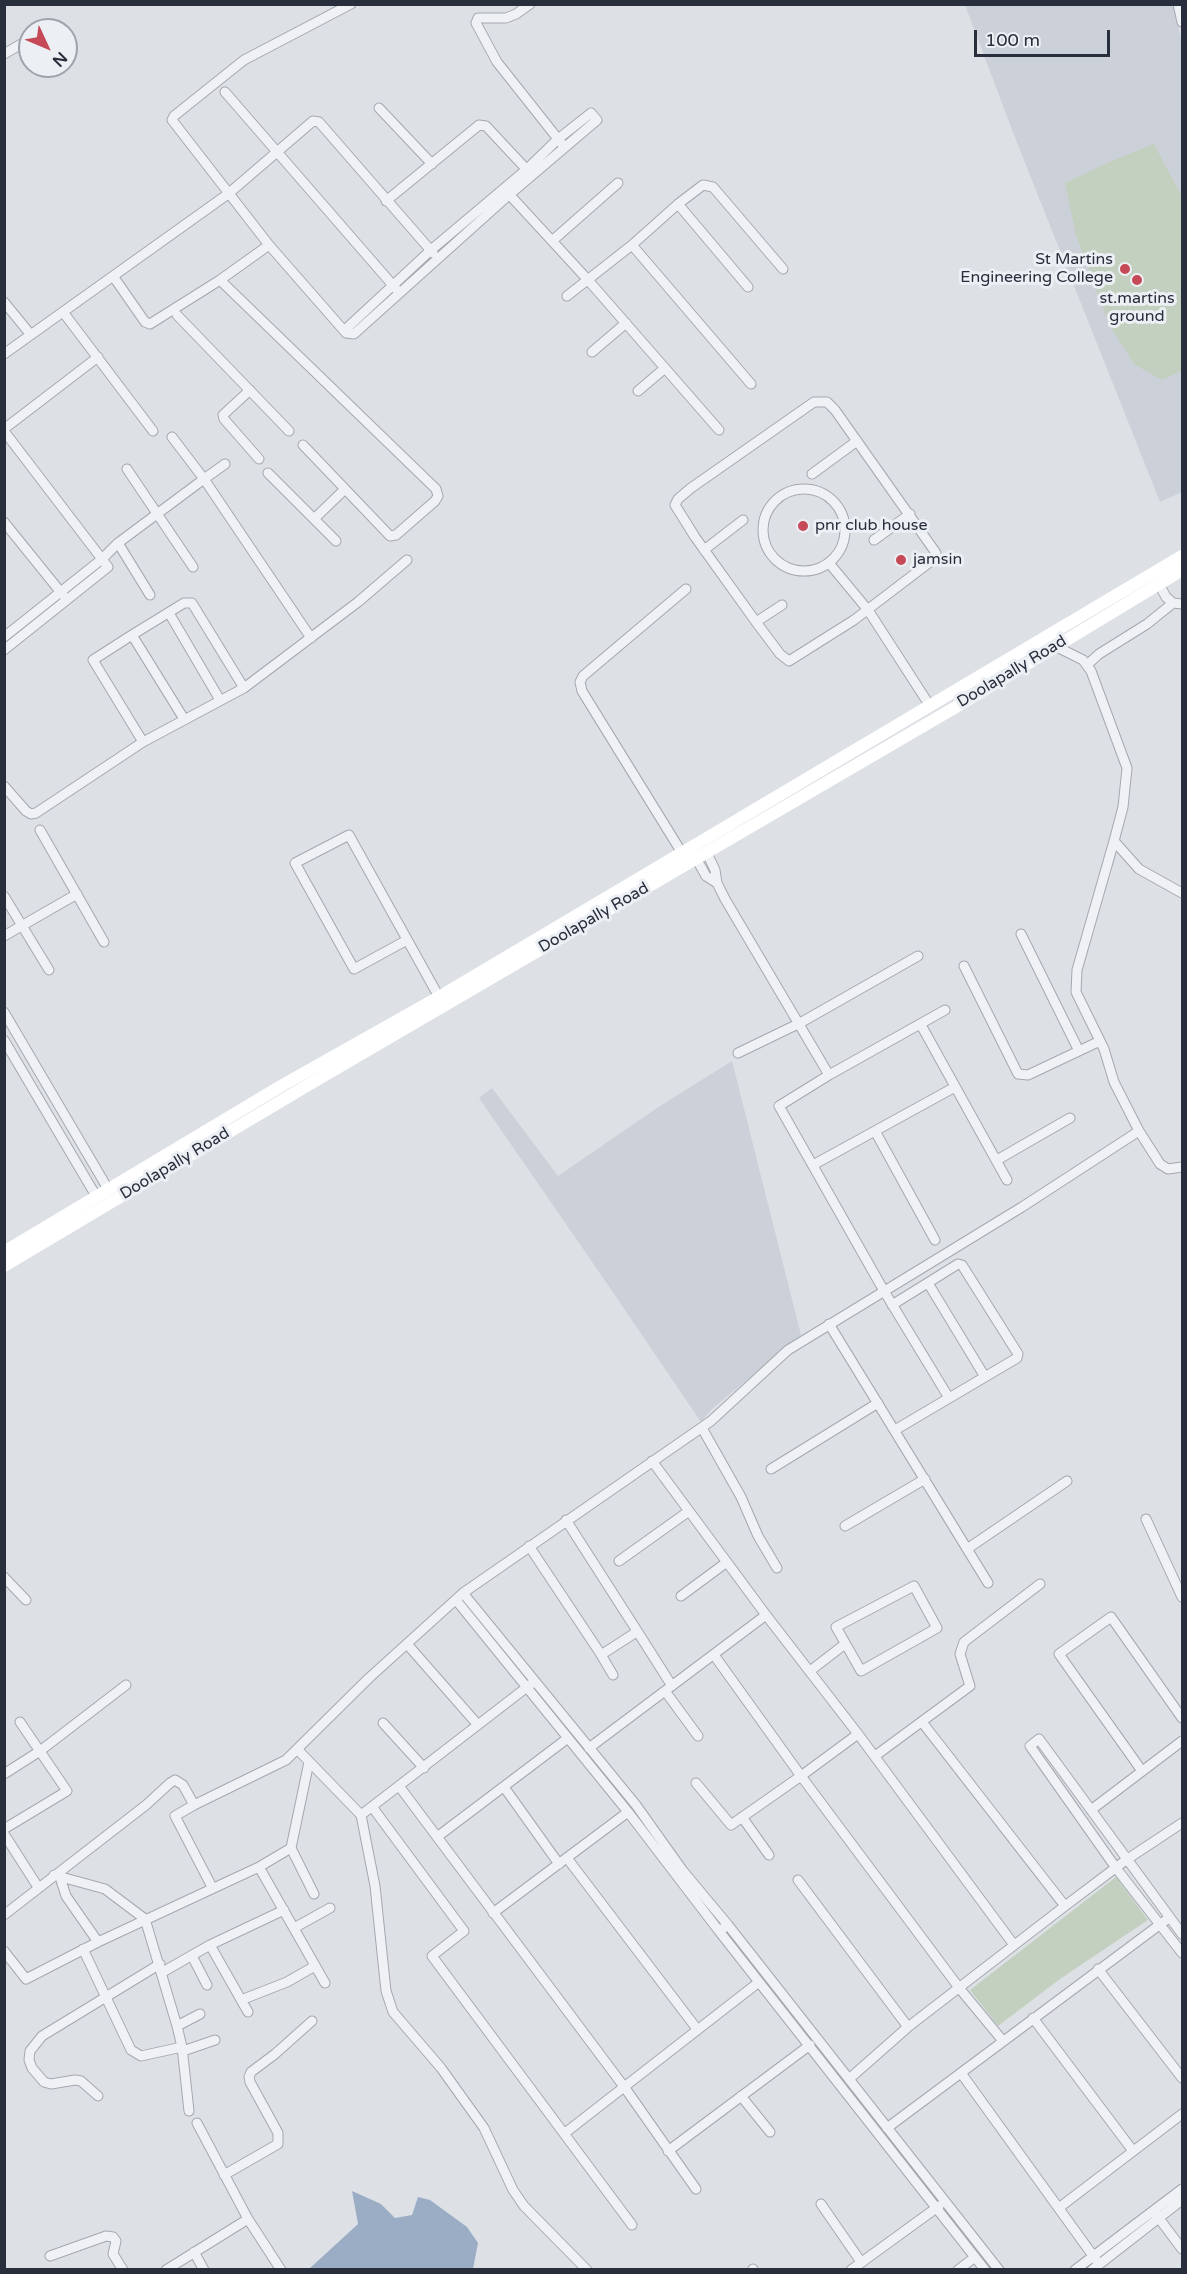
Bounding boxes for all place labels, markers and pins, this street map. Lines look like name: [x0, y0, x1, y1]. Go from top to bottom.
place label: St Martins Engineering College: [960, 250, 1113, 288]
marker: St Martins Engineering College: [1118, 262, 1132, 276]
marker: st.martins ground: [1130, 273, 1144, 287]
place label: st.martins ground: [1099, 289, 1175, 327]
place label: pnr club house: [815, 516, 928, 536]
marker: pnr club house: [796, 519, 810, 533]
place label: jamsin: [913, 550, 962, 570]
marker: jamsin: [894, 553, 908, 567]

